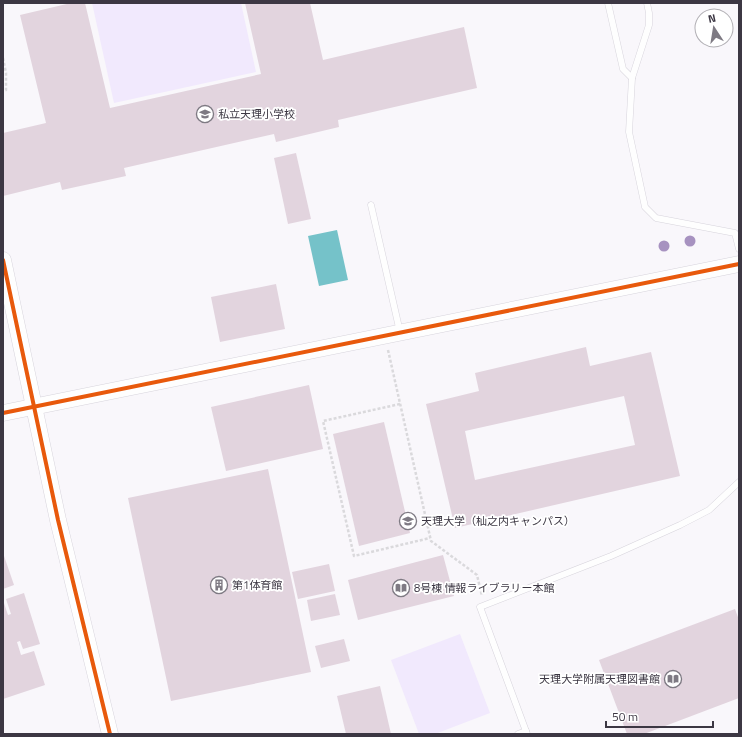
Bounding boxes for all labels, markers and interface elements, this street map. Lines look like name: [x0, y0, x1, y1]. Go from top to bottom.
north arrow: [694, 8, 734, 48]
text: N: [707, 10, 717, 27]
school or university icon: 私立天理小学校: [195, 104, 215, 124]
place label: 私立天理小学校: [218, 106, 295, 122]
school or university icon: 天理大学（杣之内キャンパス）: [398, 511, 418, 531]
place label: 天理大学（杣之内キャンパス）: [421, 513, 575, 529]
building icon: 第1体育館: [209, 575, 229, 595]
place label: 第1体育館: [232, 577, 282, 593]
library icon: 8号棟 情報ライブラリー本館: [391, 578, 411, 598]
place label: 8号棟 情報ライブラリー本館: [414, 580, 555, 596]
library icon: 天理大学附属天理図書館: [663, 669, 683, 689]
place label: 天理大学附属天理図書館: [539, 671, 660, 687]
scale bar: [606, 703, 713, 729]
text: 50 m: [612, 707, 638, 726]

